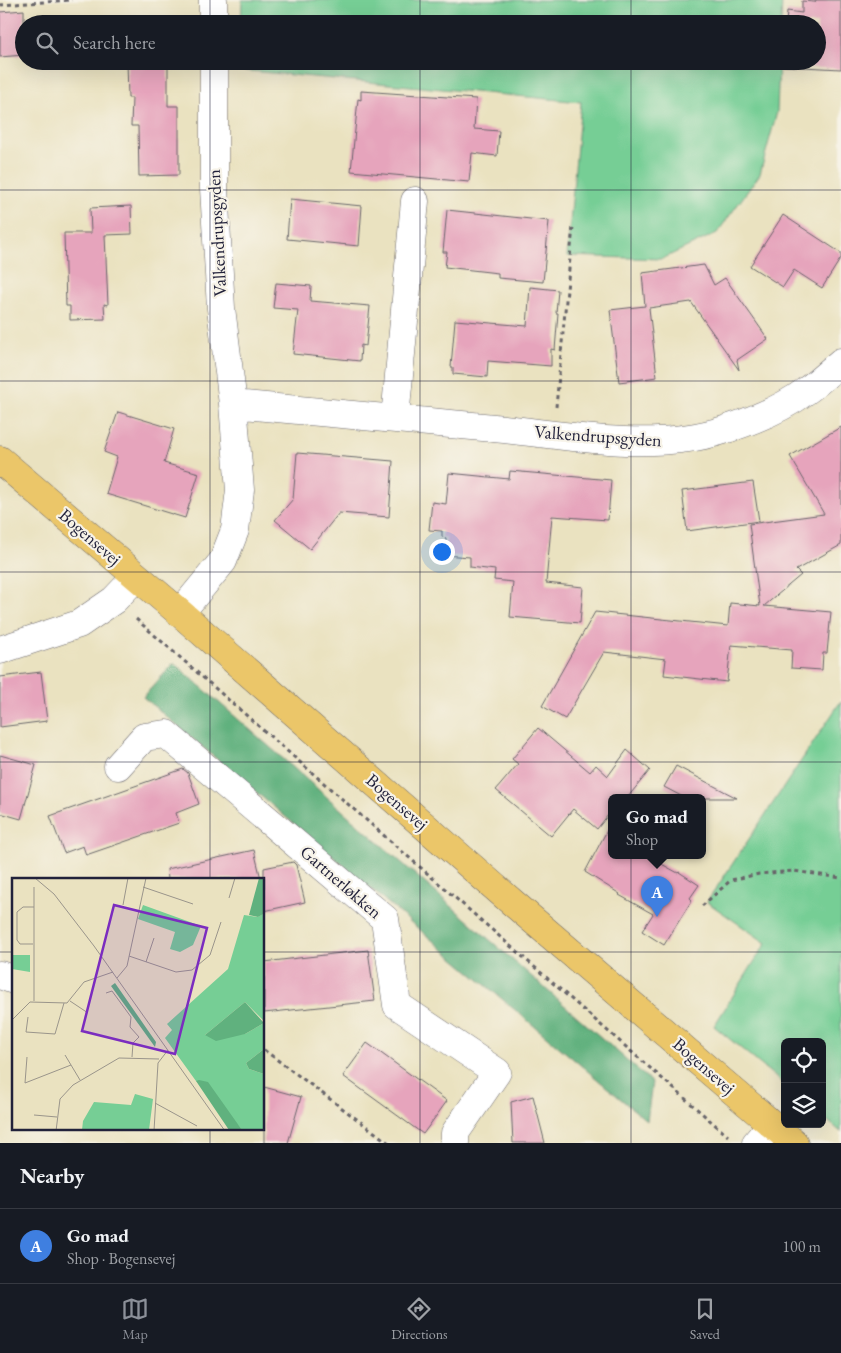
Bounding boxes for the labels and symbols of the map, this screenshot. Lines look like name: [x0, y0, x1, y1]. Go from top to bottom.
street label: Valkendrupsgyden: [202, 168, 231, 297]
street label: Valkendrupsgyden: [534, 420, 663, 451]
street label: Bogensevej: [54, 503, 126, 570]
your location: [429, 539, 455, 565]
street label: Bogensevej: [361, 768, 433, 835]
street label: Gartnerløkken: [296, 840, 387, 924]
pin: A: [641, 876, 673, 917]
inset map: [12, 878, 265, 1130]
street label: Bogensevej: [668, 1032, 740, 1099]

